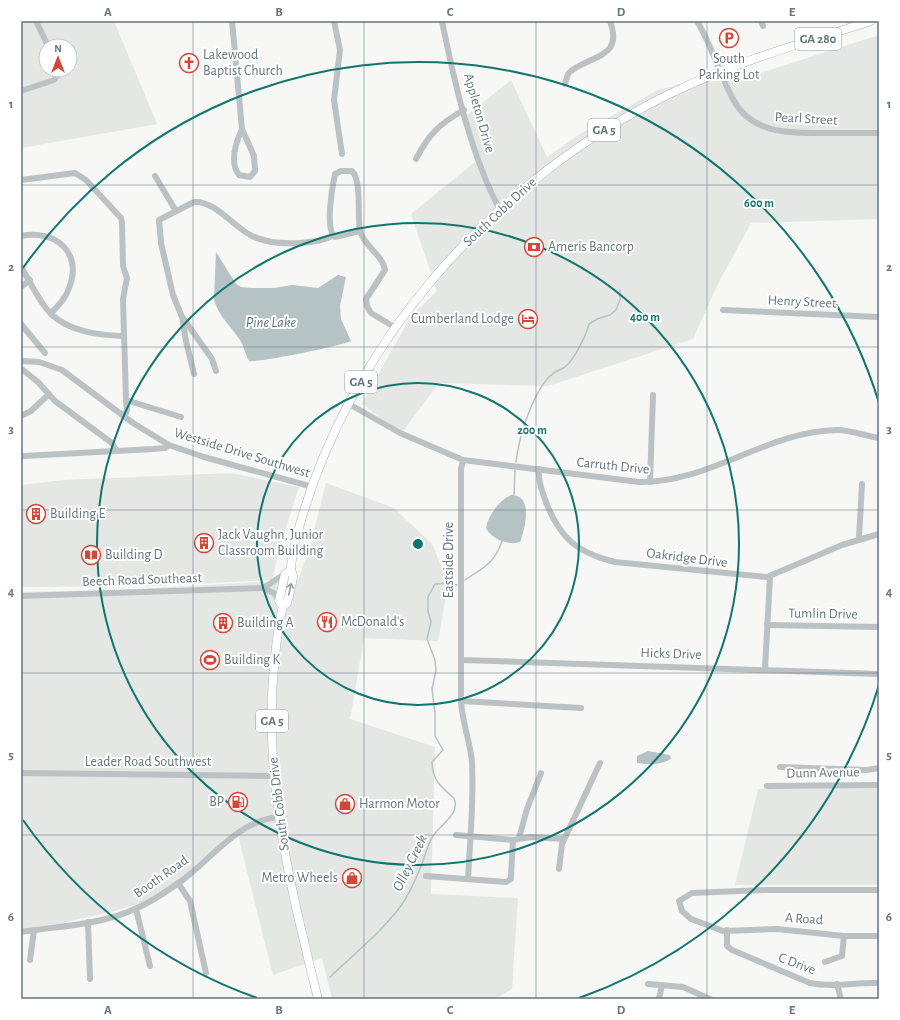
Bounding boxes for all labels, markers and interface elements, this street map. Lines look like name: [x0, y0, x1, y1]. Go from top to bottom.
text: A: [104, 6, 112, 19]
text: B: [275, 6, 283, 19]
text: C: [447, 6, 454, 19]
text: D: [617, 6, 626, 19]
text: E: [789, 6, 796, 19]
parking icon: South Parking Lot: [718, 27, 740, 49]
road number: GA 280: [795, 28, 841, 50]
north arrow: [38, 38, 78, 78]
text: N: [54, 43, 62, 54]
place label: Lakewood Baptist Church: [203, 48, 283, 78]
church icon: Lakewood Baptist Church: [178, 52, 200, 74]
place label: South Parking Lot: [699, 52, 760, 82]
street label: Appleton Drive: [461, 72, 497, 154]
text: 1: [9, 98, 13, 111]
text: 1: [887, 98, 891, 111]
street label: Pearl Street: [774, 110, 838, 128]
road number: GA 5: [588, 119, 620, 141]
street label: South Cobb Drive: [461, 175, 539, 249]
text: 600 m: [744, 197, 774, 209]
bank icon: Ameris Bancorp: [523, 236, 545, 258]
place label: Ameris Bancorp: [548, 240, 634, 254]
text: 2: [8, 261, 14, 274]
text: 2: [886, 261, 892, 274]
street label: Henry Street: [767, 293, 837, 311]
hotel icon: Cumberland Lodge: [517, 308, 539, 330]
text: 400 m: [630, 311, 660, 323]
place label: Cumberland Lodge: [411, 312, 514, 326]
water label: Pine Lake: [246, 315, 297, 330]
road number: GA 5: [345, 371, 377, 393]
text: 3: [8, 423, 14, 436]
text: 3: [886, 423, 892, 436]
text: 200 m: [517, 424, 547, 436]
street label: Westside Drive Southwest: [172, 426, 312, 480]
street label: Carruth Drive: [576, 455, 650, 477]
building icon: Building E: [25, 503, 47, 525]
place label: Building E: [50, 507, 105, 521]
street label: Eastside Drive: [442, 522, 456, 598]
place label: Jack Vaughn, Junior Classroom Building: [218, 528, 324, 558]
building icon: Jack Vaughn, Junior Classroom Building: [193, 532, 215, 554]
centre of rings: [411, 537, 425, 551]
library icon: Building D: [80, 544, 102, 566]
street label: Oakridge Drive: [646, 546, 728, 570]
place label: Building D: [105, 548, 163, 562]
street label: Beech Road Southeast: [82, 571, 203, 589]
one-way arrow: [286, 583, 294, 596]
text: 4: [8, 586, 15, 599]
text: 4: [886, 586, 893, 599]
street label: Tumlin Drive: [788, 606, 858, 622]
restaurant icon: McDonald's: [316, 611, 338, 633]
building icon: Building A: [212, 612, 234, 634]
place label: McDonald's: [341, 615, 404, 629]
place label: Building A: [237, 616, 294, 630]
street label: Hicks Drive: [640, 646, 702, 662]
sports icon: Building K: [199, 649, 221, 671]
place label: Building K: [224, 653, 280, 667]
road number: GA 5: [256, 710, 288, 732]
text: 5: [8, 749, 14, 762]
text: 5: [886, 749, 892, 762]
street label: Leader Road Southwest: [85, 755, 212, 769]
street label: South Cobb Drive: [266, 756, 292, 852]
street label: Dunn Avenue: [786, 765, 860, 781]
fuel station icon: BP: [227, 791, 249, 813]
shop icon: Harmon Motor: [334, 793, 356, 815]
place label: BP: [209, 795, 224, 809]
place label: Harmon Motor: [359, 797, 440, 811]
water label: Olley Creek: [390, 832, 430, 894]
street label: Booth Road: [131, 853, 191, 901]
shop icon: Metro Wheels: [341, 867, 363, 889]
place label: Metro Wheels: [261, 871, 338, 885]
text: 6: [8, 911, 14, 924]
street label: A Road: [784, 911, 824, 927]
text: 6: [886, 911, 892, 924]
street label: C Drive: [776, 951, 818, 977]
text: A: [104, 1004, 112, 1017]
text: B: [275, 1004, 283, 1017]
text: C: [447, 1004, 454, 1017]
text: D: [617, 1004, 626, 1017]
text: E: [789, 1004, 796, 1017]

